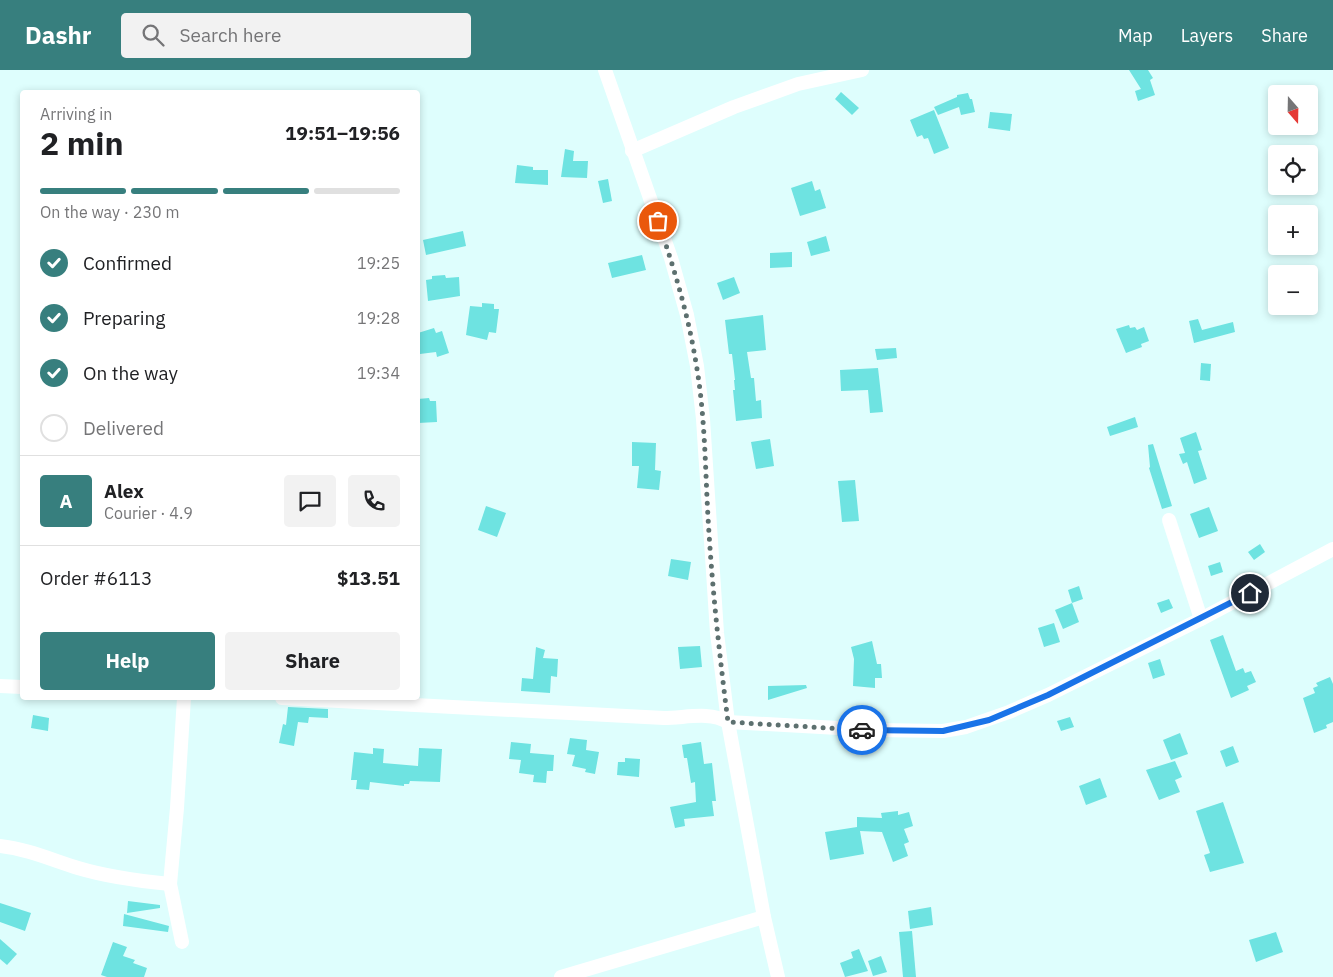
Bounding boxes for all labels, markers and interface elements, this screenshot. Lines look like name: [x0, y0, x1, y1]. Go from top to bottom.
search box: [121, 13, 471, 58]
text: Dashr: [25, 19, 91, 51]
icon: search: [139, 21, 167, 49]
text: Search here: [179, 23, 281, 47]
text: Map: [1118, 24, 1153, 47]
text: Layers: [1181, 24, 1233, 47]
text: Share: [1261, 24, 1308, 47]
north arrow: [1268, 85, 1318, 135]
map controls: [1268, 85, 1318, 315]
text: Arriving in: [40, 104, 112, 124]
text: 19:51–19:56: [285, 121, 400, 145]
text: 2 min: [40, 122, 124, 164]
button: locate: [1268, 145, 1318, 195]
pin: [637, 200, 679, 242]
text: On the way · 230 m: [40, 202, 179, 222]
button: +: [1268, 205, 1318, 255]
icon: bag: [644, 207, 672, 235]
icon: check: [40, 249, 68, 277]
text: Confirmed: [83, 251, 172, 275]
text: 19:25: [357, 253, 400, 273]
button: −: [1268, 265, 1318, 315]
icon: check: [40, 304, 68, 332]
text: Preparing: [83, 306, 165, 330]
text: 19:28: [357, 308, 400, 328]
icon: check: [40, 359, 68, 387]
text: On the way: [83, 361, 178, 385]
text: 19:34: [357, 363, 400, 383]
text: Delivered: [83, 416, 164, 440]
button: chat: [284, 475, 336, 527]
button: phone: [348, 475, 400, 527]
text: Alex: [104, 479, 144, 503]
text: A: [59, 489, 73, 513]
text: Courier · 4.9: [104, 503, 193, 523]
text: Order #6113: [40, 566, 152, 590]
text: $13.51: [337, 566, 400, 590]
pin: [1229, 572, 1271, 614]
icon: home: [1236, 579, 1264, 607]
button: Help: [40, 632, 215, 690]
button: Share: [225, 632, 400, 690]
courier: [837, 705, 887, 755]
icon: car: [848, 716, 876, 744]

